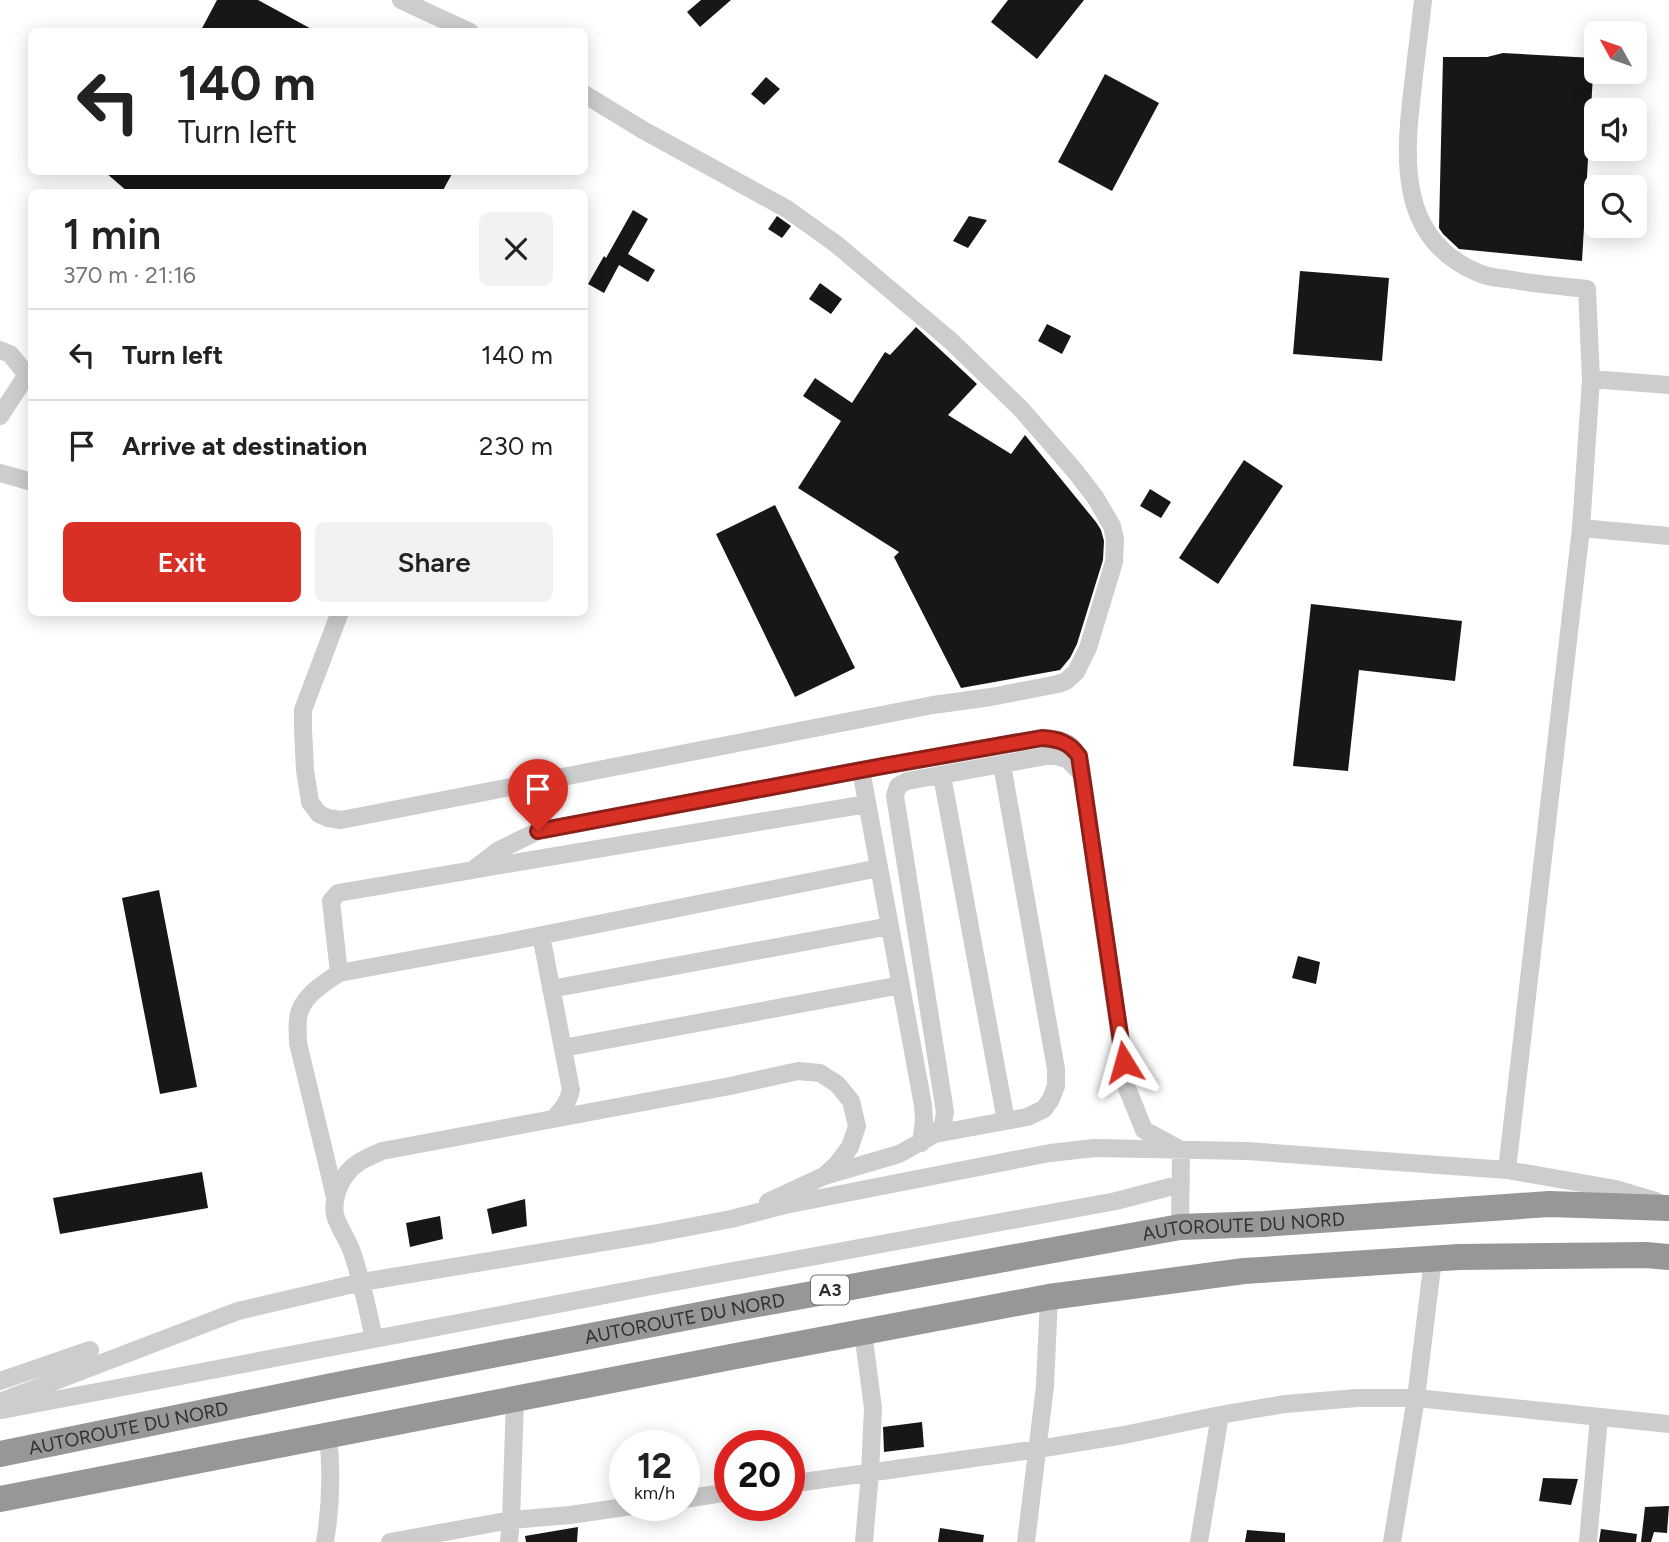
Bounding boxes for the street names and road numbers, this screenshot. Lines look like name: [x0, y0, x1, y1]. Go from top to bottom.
street label: AUTOROUTE DU NORD: [1140, 1207, 1346, 1245]
road number: A3: [811, 1275, 849, 1304]
street label: AUTOROUTE DU NORD: [583, 1288, 787, 1348]
street label: AUTOROUTE DU NORD: [26, 1396, 230, 1459]

